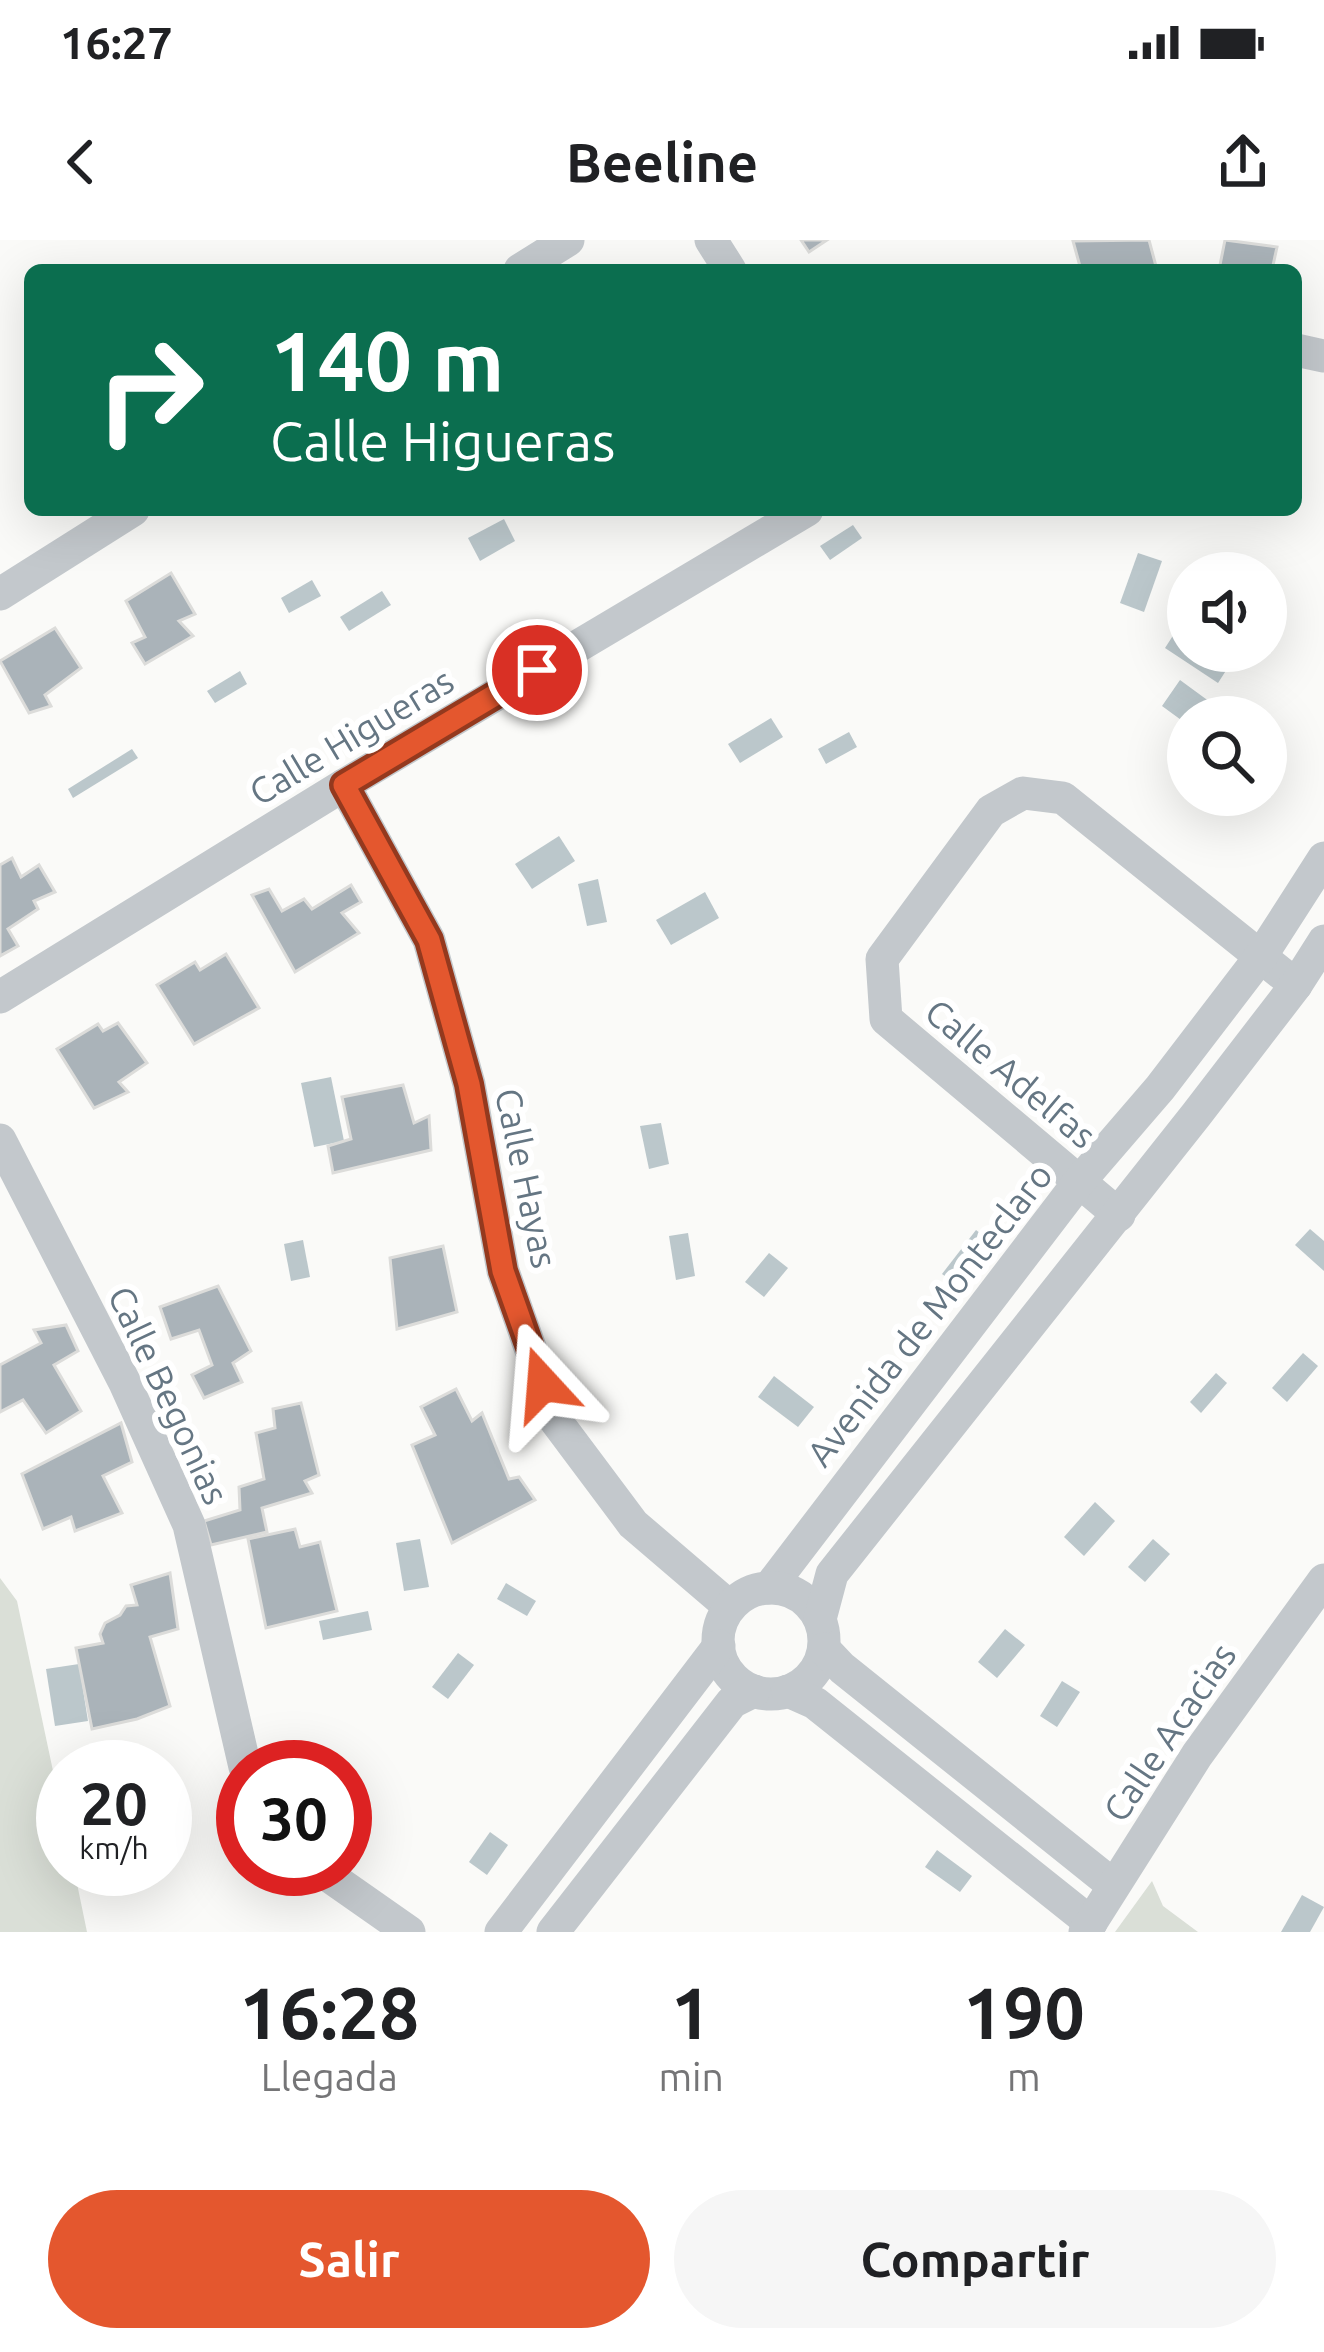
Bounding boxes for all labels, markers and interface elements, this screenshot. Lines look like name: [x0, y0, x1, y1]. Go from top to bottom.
text: 16:27: [60, 17, 173, 68]
icon: back: [48, 129, 114, 195]
icon: share: [1210, 129, 1276, 195]
text: Beeline: [566, 132, 758, 192]
icon: right: [72, 312, 228, 468]
text: 140 m: [270, 313, 504, 407]
text: Calle Higueras: [270, 411, 615, 471]
map controls: [1167, 552, 1287, 816]
button: sound: [1167, 552, 1287, 672]
pin: [486, 619, 588, 721]
icon: arrive: [504, 637, 570, 703]
street label: Calle Higueras: [242, 659, 460, 813]
button: search: [1167, 696, 1287, 816]
street label: Calle Adelfas: [918, 990, 1104, 1156]
street label: Calle Hayas: [488, 1084, 566, 1272]
street label: Avenida de Monteclaro: [798, 1154, 1060, 1474]
street label: Calle Begonias: [101, 1280, 237, 1510]
position arrow: [480, 1321, 606, 1447]
street label: Calle Acacias: [1094, 1635, 1244, 1829]
speed limit sign: 30: [216, 1740, 372, 1896]
text: 20: [80, 1769, 148, 1836]
text: km/h: [79, 1831, 149, 1865]
text: 16:28: [239, 1972, 419, 2053]
text: 1: [671, 1972, 711, 2053]
text: 190: [963, 1972, 1085, 2053]
text: Llegada: [261, 2055, 398, 2098]
text: min: [658, 2055, 724, 2098]
text: m: [1007, 2055, 1041, 2098]
button: Salir: [48, 2190, 650, 2328]
button: Compartir: [674, 2190, 1276, 2328]

